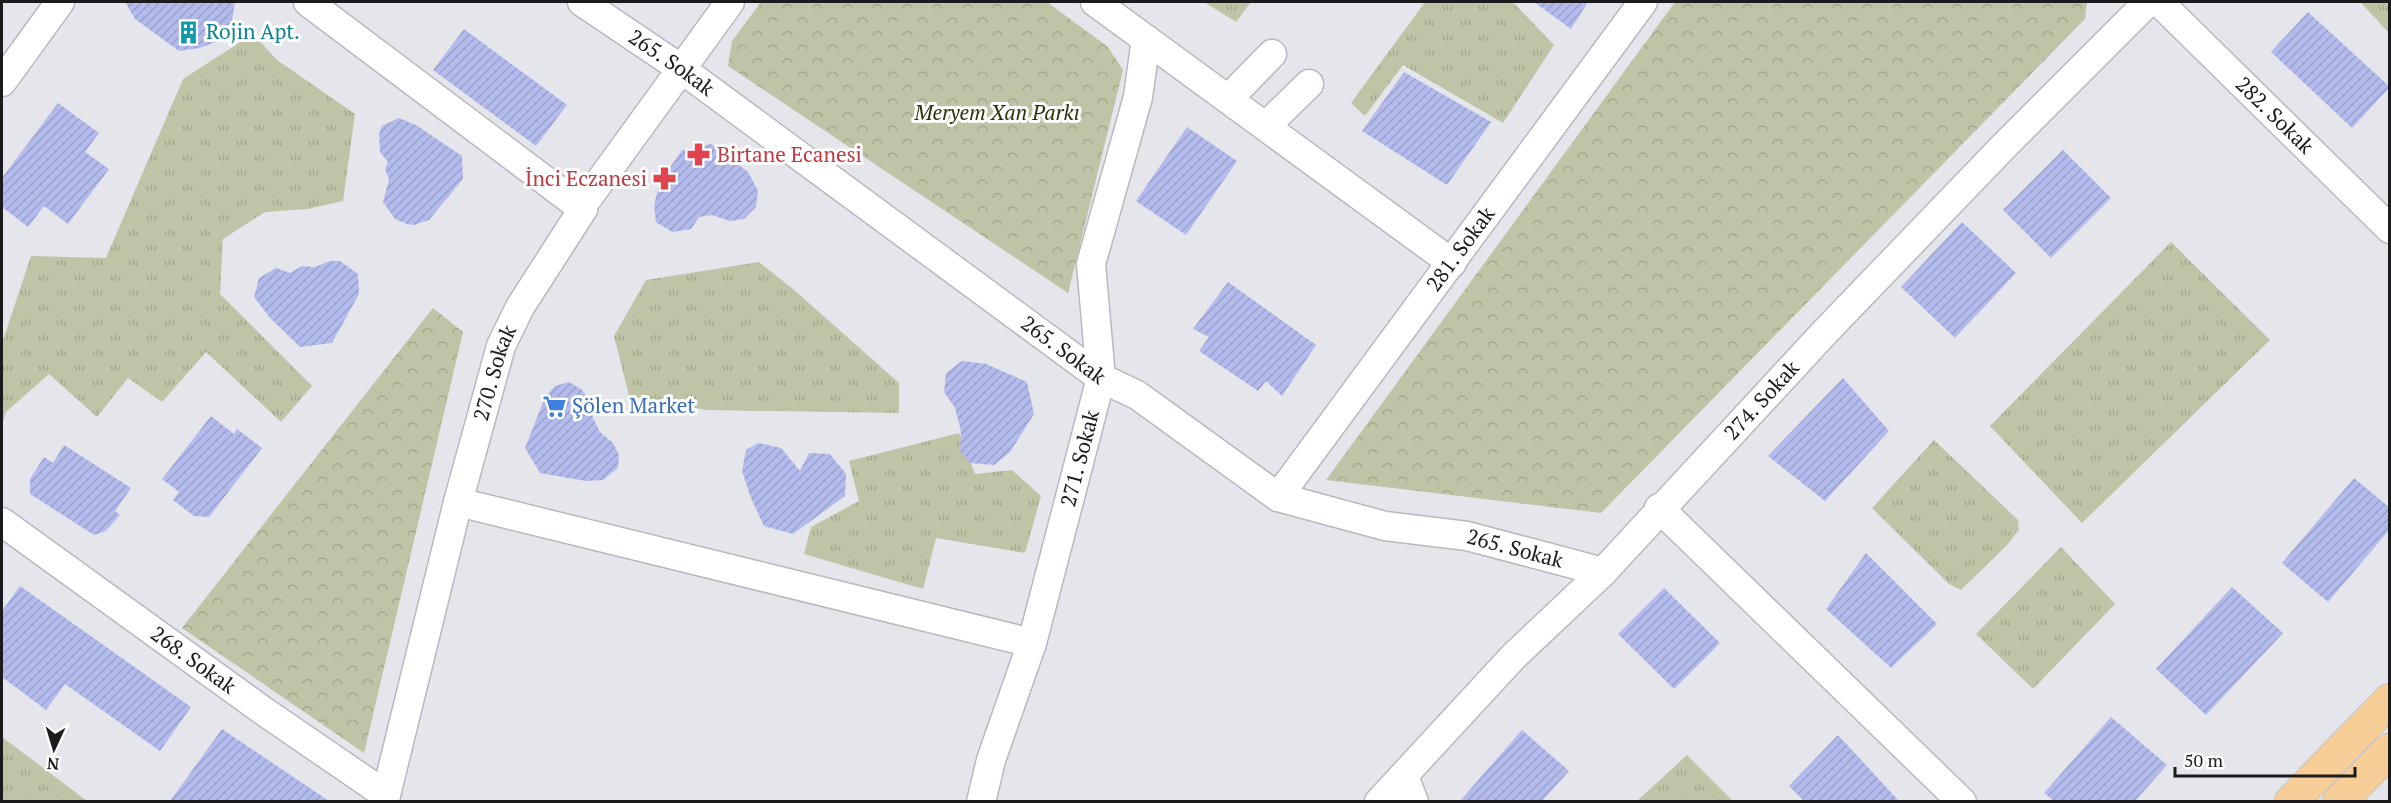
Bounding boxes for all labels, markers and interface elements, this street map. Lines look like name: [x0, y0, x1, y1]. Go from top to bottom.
place label: Rojin Apt.: [206, 17, 300, 45]
building icon: Rojin Apt.: [175, 19, 201, 45]
street label: 265. Sokak: [623, 22, 721, 102]
street label: 282. Sokak: [2230, 70, 2320, 160]
park label: Meryem Xan Parkı: [913, 98, 1080, 126]
place label: Birtane Ecanesi: [717, 140, 862, 168]
pharmacy icon: Birtane Ecanesi: [686, 142, 712, 168]
place label: İnci Eczanesi: [525, 164, 647, 192]
pharmacy icon: İnci Eczanesi: [652, 166, 678, 192]
street label: 281. Sokak: [1419, 200, 1501, 297]
street label: 265. Sokak: [1016, 309, 1112, 390]
street label: 270. Sokak: [466, 320, 522, 424]
street label: 274. Sokak: [1717, 354, 1805, 446]
place label: Şölen Market: [572, 391, 695, 419]
supermarket icon: Şölen Market: [541, 393, 567, 419]
street label: 271. Sokak: [1053, 407, 1105, 509]
street label: 265. Sokak: [1464, 522, 1567, 574]
street label: 268. Sokak: [146, 619, 242, 700]
north arrow: [24, 719, 84, 779]
scale bar: [2175, 740, 2355, 778]
text: 50 m: [2184, 748, 2224, 772]
text: N: [46, 753, 60, 775]

